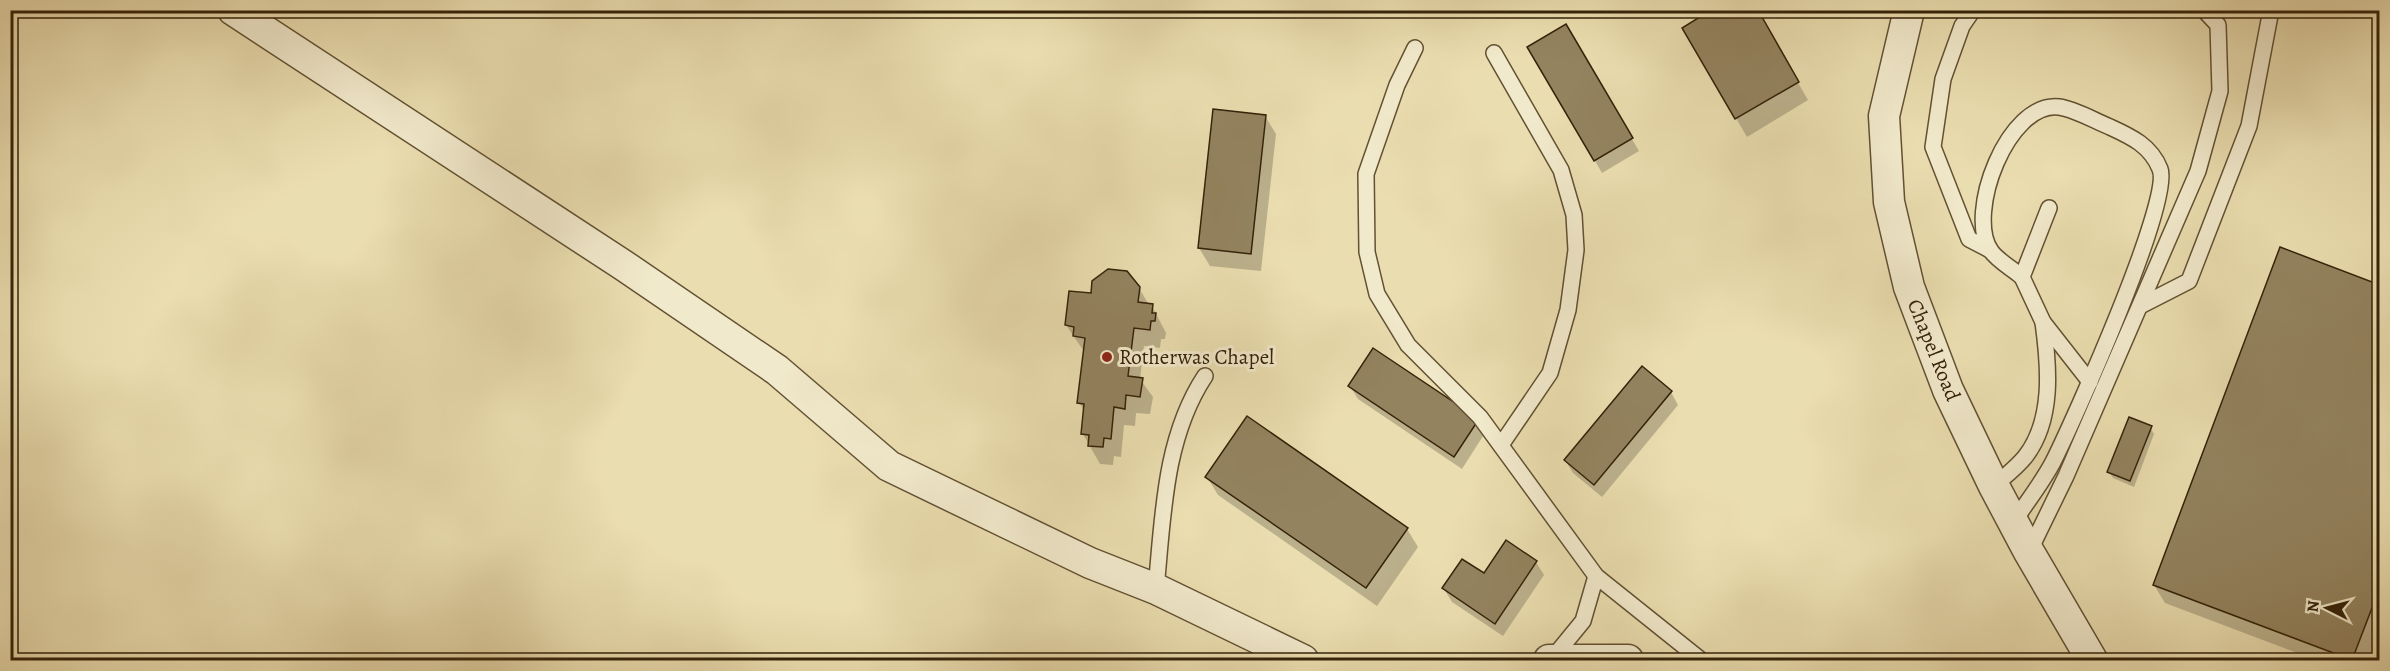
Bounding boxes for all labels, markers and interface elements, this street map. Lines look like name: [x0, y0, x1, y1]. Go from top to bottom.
street label: Chapel Road: [1901, 295, 1967, 406]
place label: Rotherwas Chapel: [1119, 343, 1274, 371]
marker: Rotherwas Chapel: [1100, 350, 1114, 364]
north arrow: [2297, 578, 2357, 638]
text: N: [2302, 599, 2325, 613]

